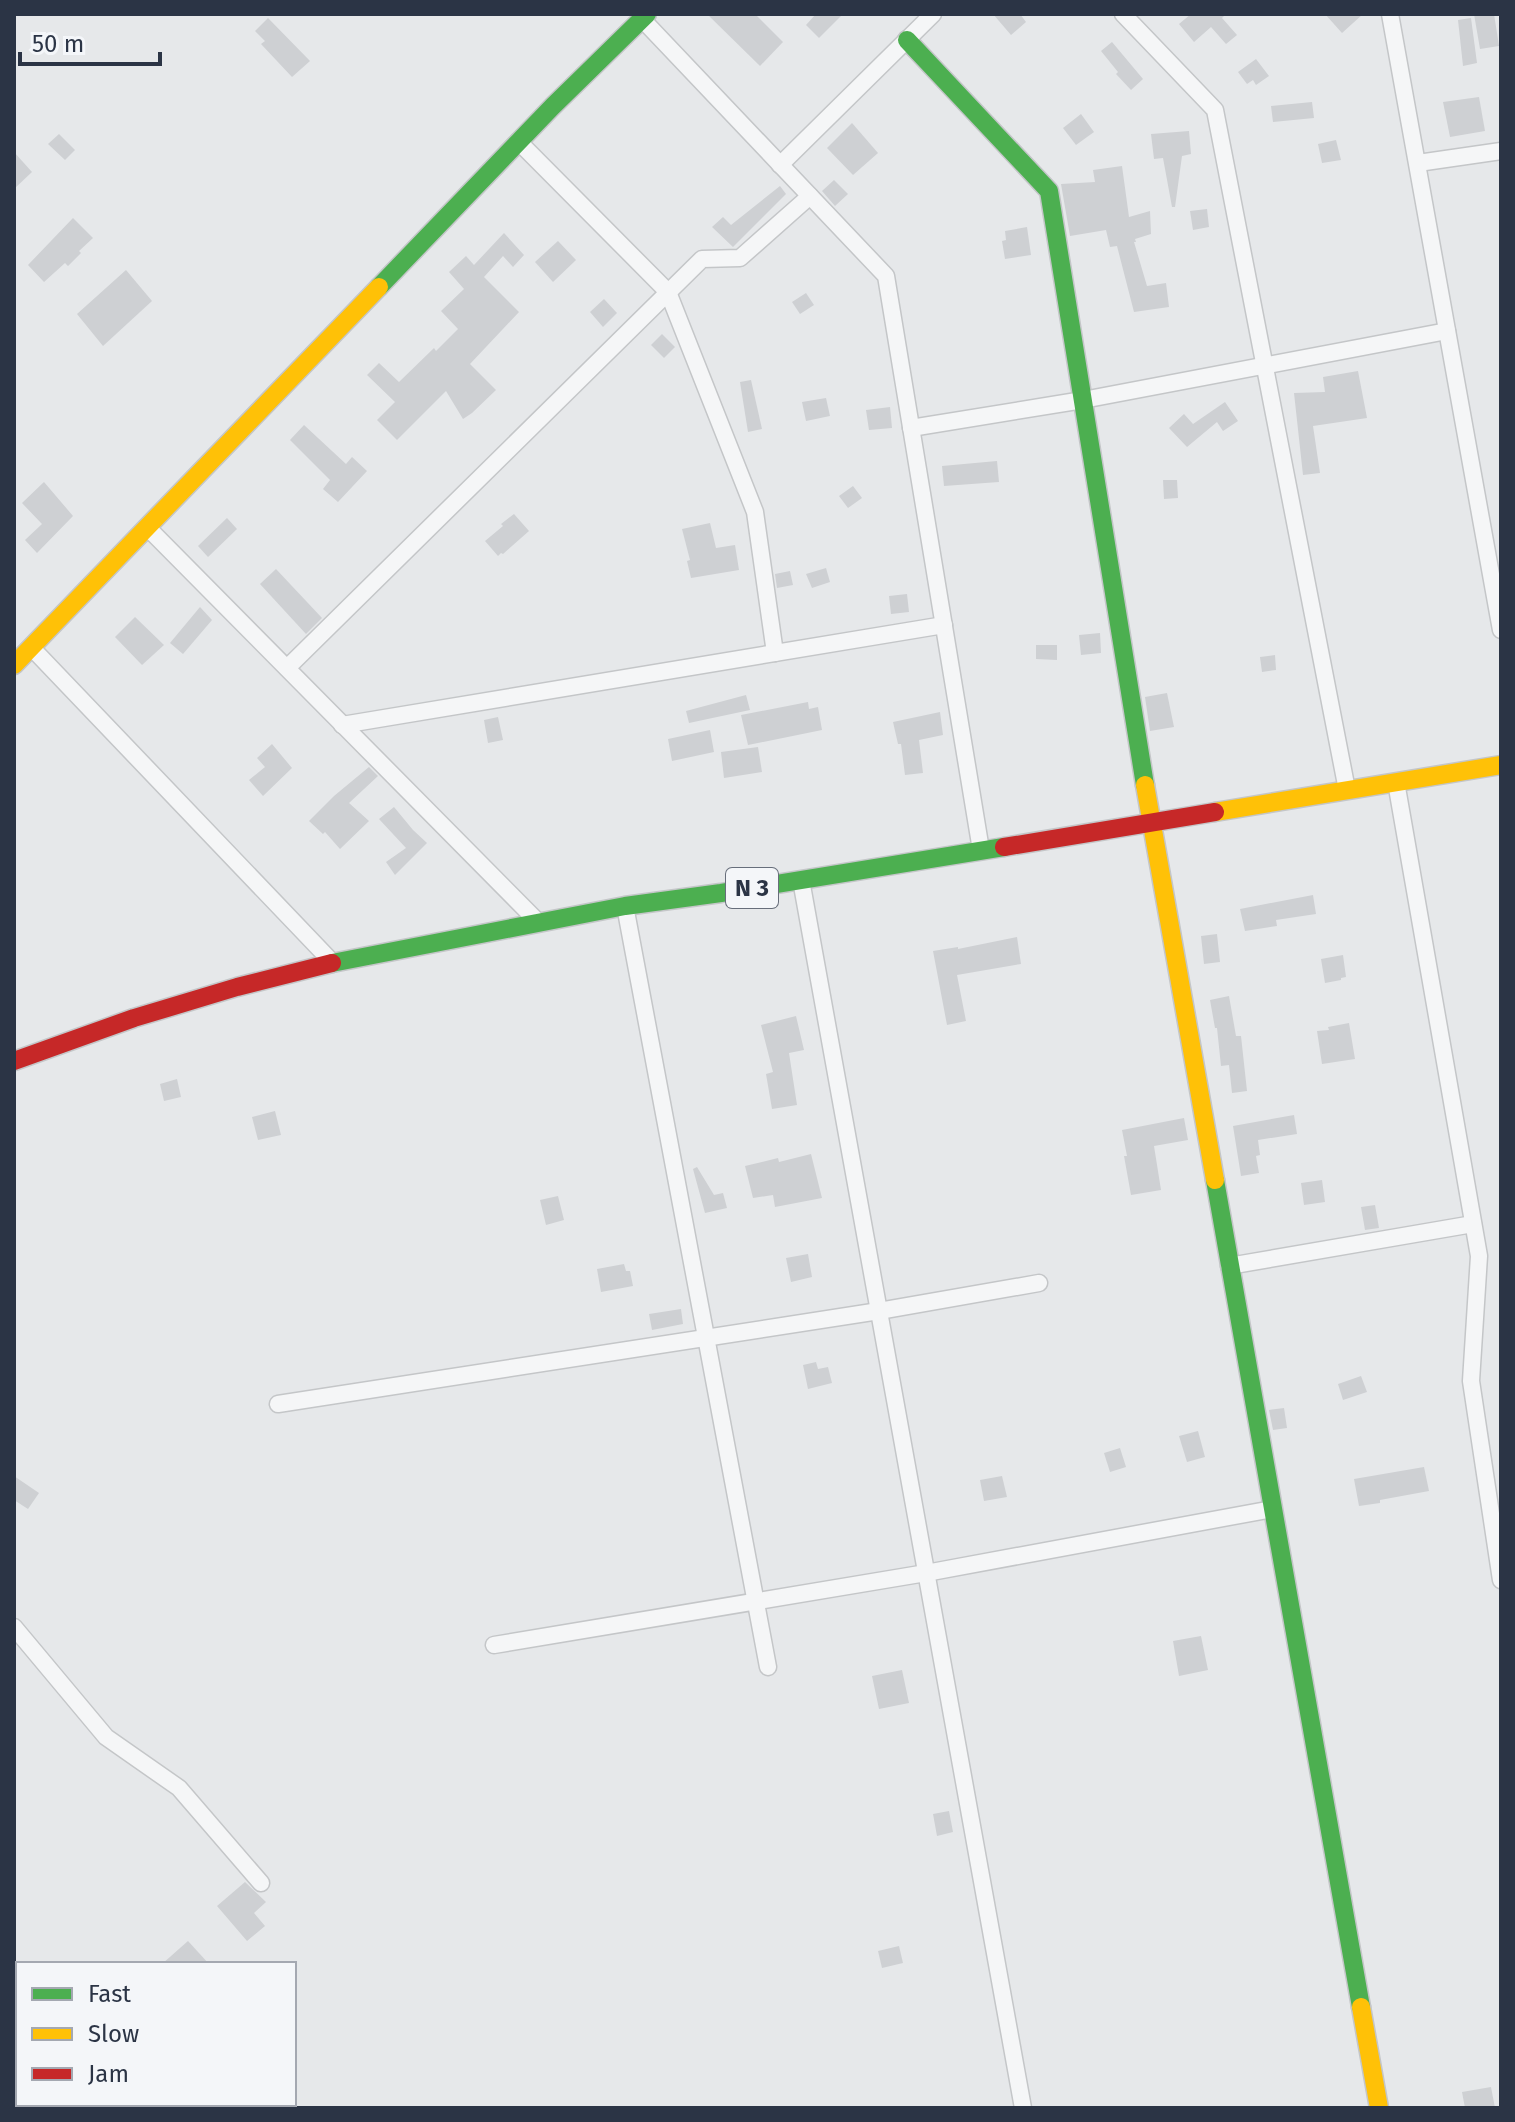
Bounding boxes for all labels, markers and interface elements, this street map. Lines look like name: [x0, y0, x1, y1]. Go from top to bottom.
scale bar: [20, 16, 160, 66]
text: 50 m: [32, 30, 84, 58]
road number: N 3: [726, 868, 778, 908]
legend: [16, 1962, 296, 2106]
text: Fast: [88, 1980, 131, 2008]
text: Slow: [88, 2020, 139, 2048]
text: Jam: [88, 2060, 129, 2088]

